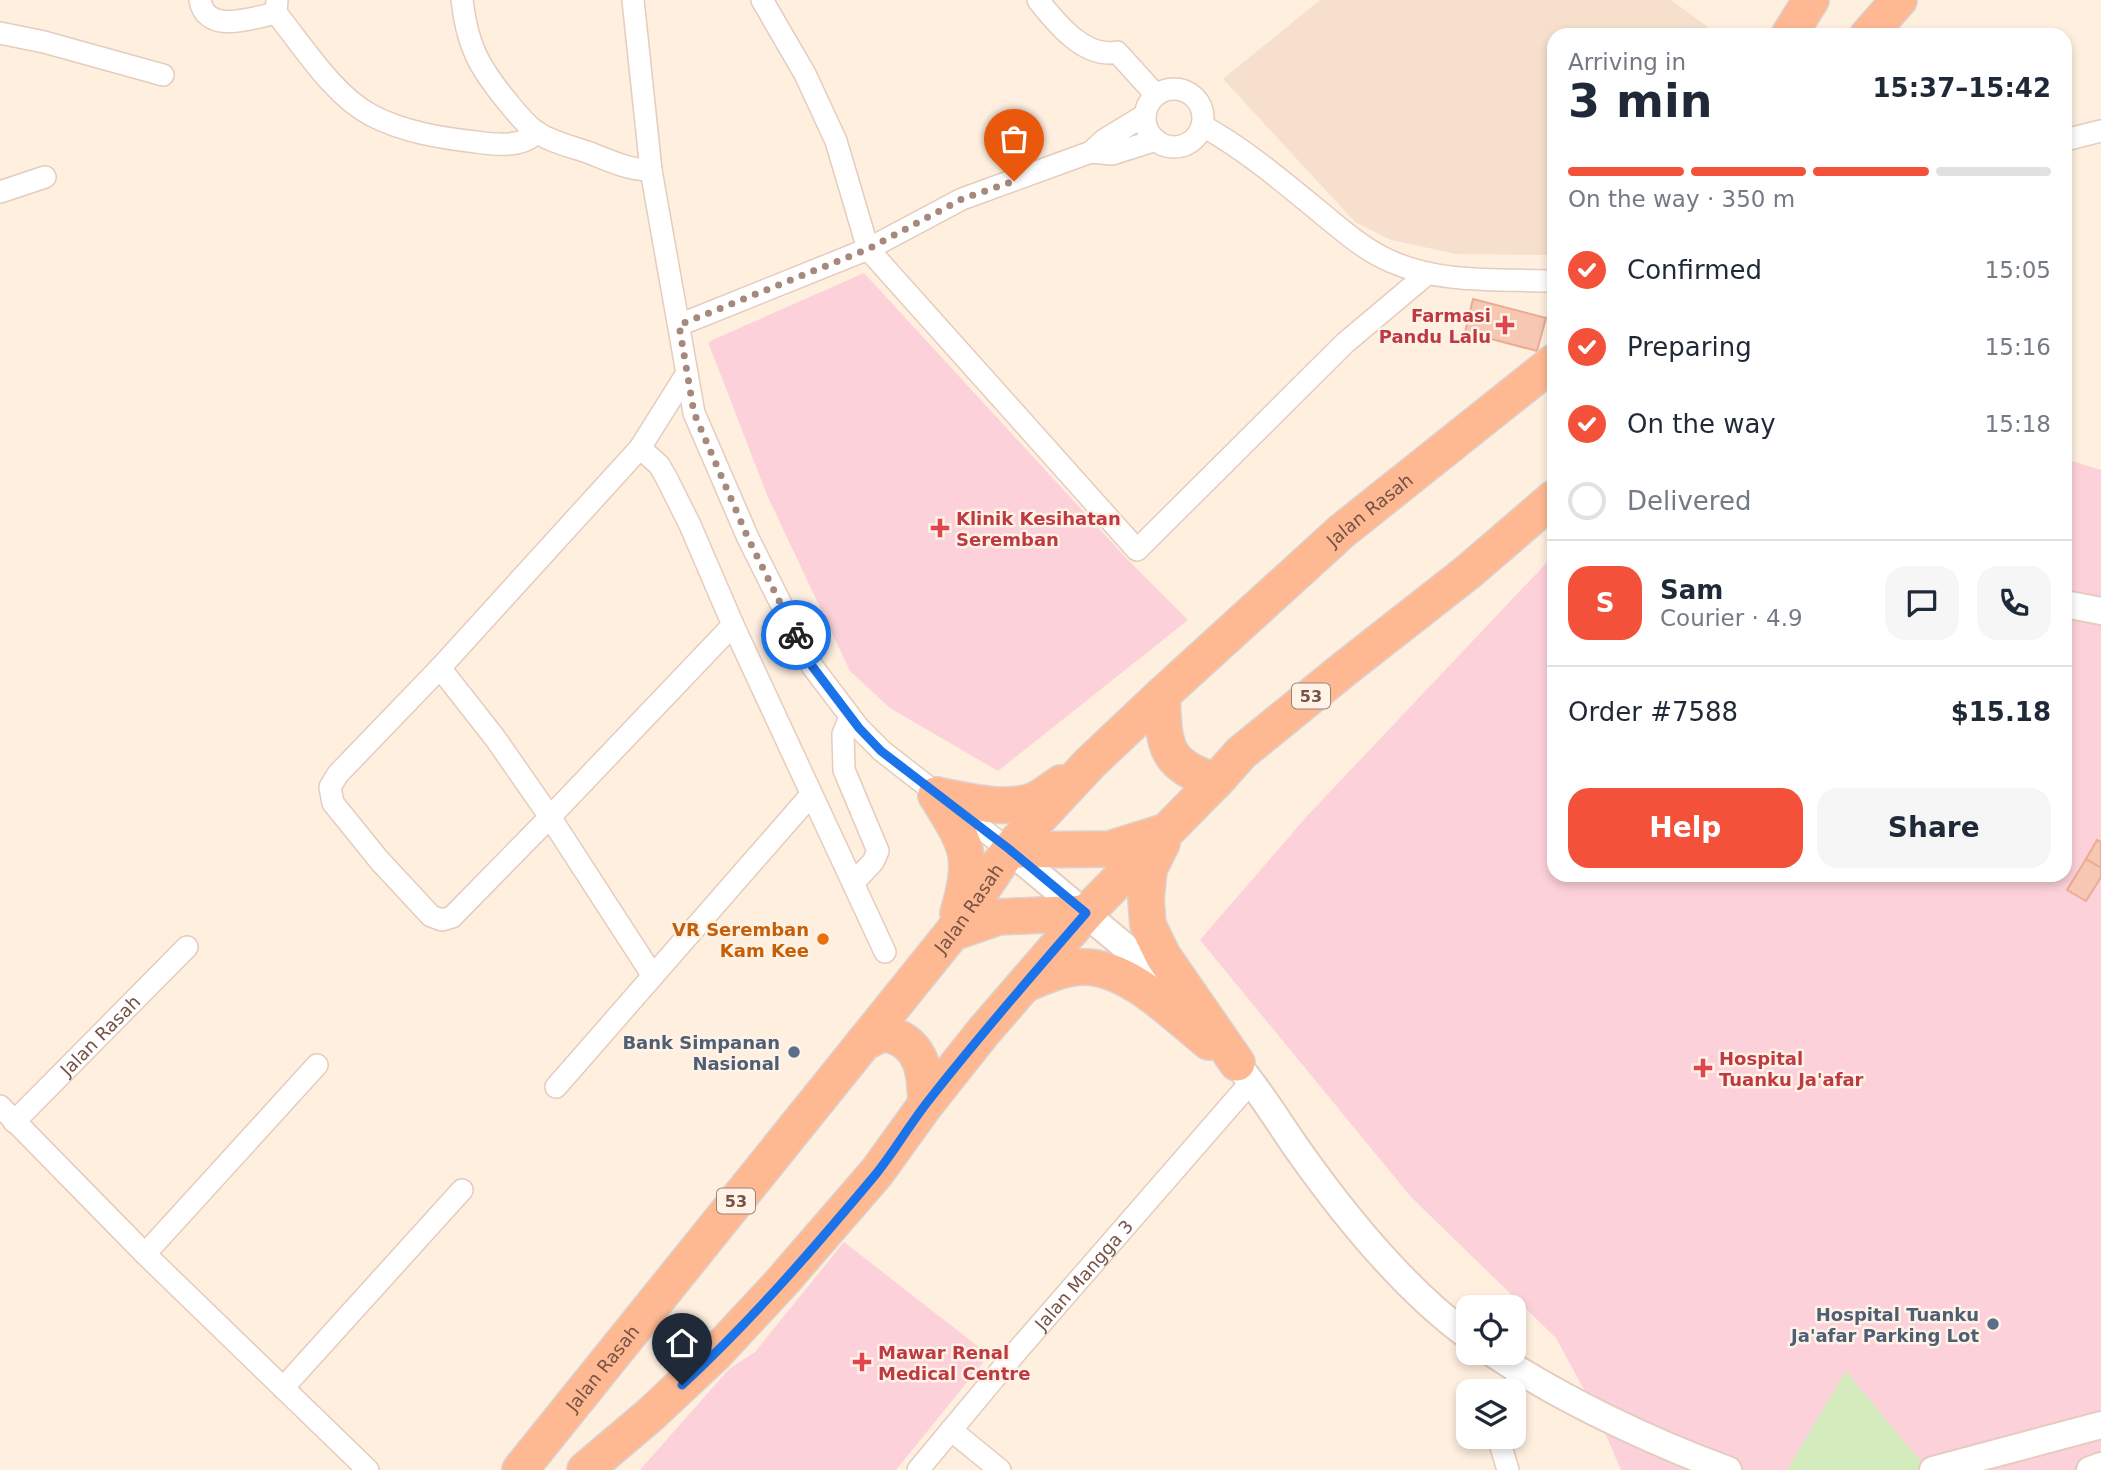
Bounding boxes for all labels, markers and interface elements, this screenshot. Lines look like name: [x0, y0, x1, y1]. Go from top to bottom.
text: Arriving in: [1568, 49, 1686, 75]
text: 15:37–15:42: [1872, 73, 2051, 103]
text: 3 min: [1568, 74, 1712, 128]
pin: [984, 109, 1044, 181]
icon: bag: [995, 120, 1033, 158]
text: On the way · 350 m: [1568, 186, 1795, 212]
icon: check: [1568, 251, 1606, 289]
text: Confirmed: [1627, 255, 1762, 285]
text: 15:05: [1985, 257, 2051, 283]
place label: Farmasi Pandu Lalu: [1379, 305, 1491, 347]
marker: Farmasi Pandu Lalu: [1497, 317, 1513, 333]
icon: check: [1568, 328, 1606, 366]
text: Preparing: [1627, 332, 1752, 362]
text: 15:16: [1985, 334, 2051, 360]
icon: check: [1568, 405, 1606, 443]
text: On the way: [1627, 409, 1776, 439]
text: 15:18: [1985, 411, 2051, 437]
street label: Jalan Rasah: [1321, 469, 1417, 551]
text: Delivered: [1627, 486, 1751, 516]
place label: Klinik Kesihatan Seremban: [956, 508, 1121, 550]
marker: Klinik Kesihatan Seremban: [930, 518, 950, 538]
button: chat: [1885, 566, 1959, 640]
button: phone: [1977, 566, 2051, 640]
text: Sam: [1660, 575, 1723, 605]
text: S: [1596, 588, 1614, 618]
courier: [761, 600, 831, 670]
text: Courier · 4.9: [1660, 605, 1803, 631]
icon: bike: [777, 616, 815, 654]
road number: 53: [1292, 684, 1330, 708]
text: Order #7588: [1568, 697, 1738, 727]
text: $15.18: [1951, 697, 2051, 727]
button: Help: [1568, 788, 1803, 868]
button: Share: [1817, 788, 2051, 868]
street label: Jalan Rasah: [929, 859, 1007, 958]
place label: VR Seremban Kam Kee: [672, 919, 809, 961]
marker: VR Seremban Kam Kee: [815, 931, 831, 947]
street label: Jalan Rasah: [55, 991, 144, 1081]
place label: Bank Simpanan Nasional: [622, 1032, 780, 1074]
marker: Bank Simpanan Nasional: [786, 1044, 802, 1060]
place label: Hospital Tuanku Ja'afar: [1719, 1048, 1864, 1090]
marker: Hospital Tuanku Ja'afar: [1693, 1058, 1713, 1078]
road number: 53: [717, 1189, 755, 1214]
street label: Jalan Mangga 3: [1029, 1215, 1137, 1335]
map controls: [1456, 1295, 1526, 1449]
button: locate: [1456, 1295, 1526, 1365]
place label: Hospital Tuanku Ja'afar Parking Lot: [1789, 1304, 1979, 1346]
pin: [652, 1313, 712, 1385]
marker: Hospital Tuanku Ja'afar Parking Lot: [1985, 1316, 2001, 1332]
street label: Jalan Rasah: [561, 1321, 643, 1416]
icon: home: [663, 1324, 701, 1362]
place label: Mawar Renal Medical Centre: [878, 1342, 1030, 1384]
marker: Mawar Renal Medical Centre: [852, 1352, 872, 1372]
button: layers: [1456, 1379, 1526, 1449]

